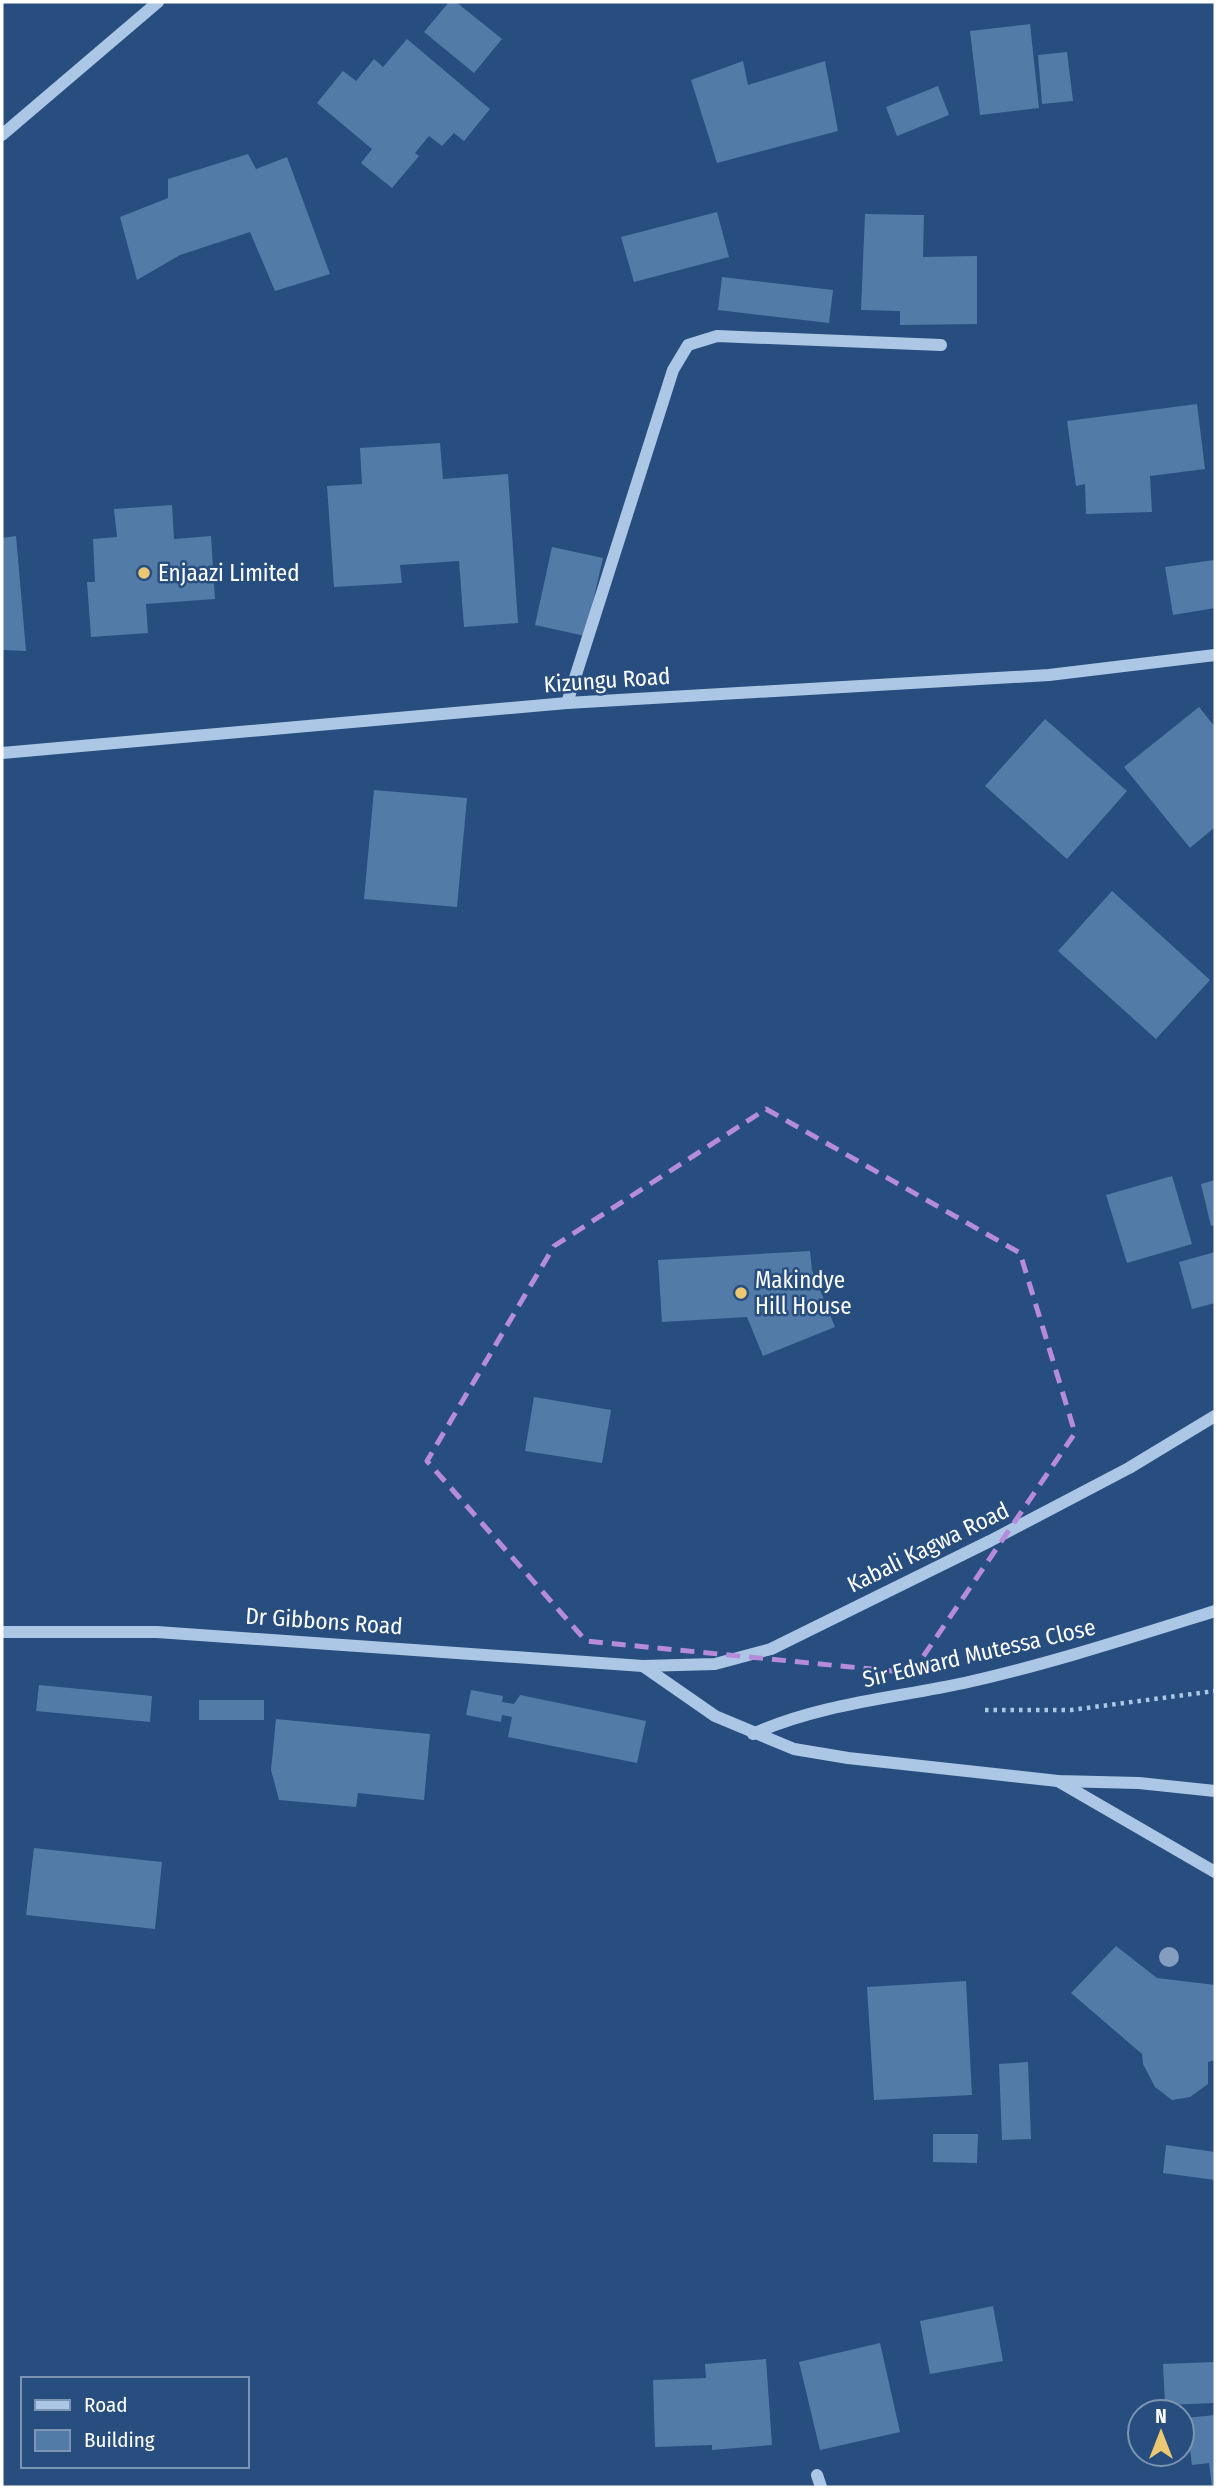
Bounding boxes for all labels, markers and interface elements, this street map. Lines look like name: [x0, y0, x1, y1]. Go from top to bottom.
place label: Enjaazi Limited: [158, 559, 300, 587]
marker: Enjaazi Limited: [136, 565, 152, 581]
street label: Kizungu Road: [543, 662, 671, 698]
place label: Makindye Hill House: [755, 1266, 852, 1320]
marker: Makindye Hill House: [733, 1285, 749, 1301]
street label: Kabali Kagwa Road: [842, 1496, 1014, 1598]
street label: Dr Gibbons Road: [245, 1602, 403, 1640]
street label: Sir Edward Mutessa Close: [860, 1613, 1098, 1693]
legend: [21, 2377, 248, 2468]
text: Road: [84, 2392, 128, 2418]
north arrow: [1126, 2398, 1196, 2468]
text: N: [1155, 2405, 1167, 2428]
text: Building: [84, 2427, 155, 2453]

